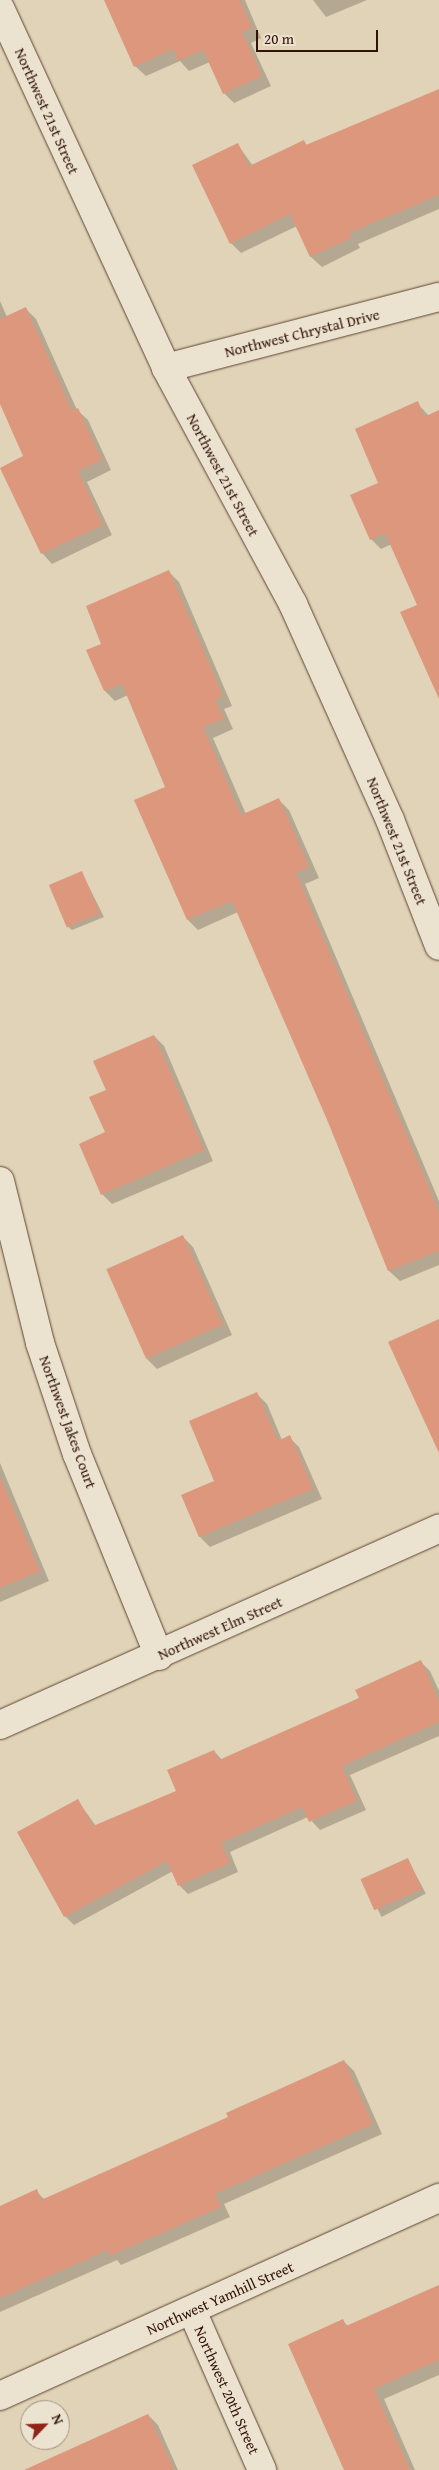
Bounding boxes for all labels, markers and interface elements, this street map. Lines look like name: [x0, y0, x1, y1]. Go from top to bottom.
scale bar: [259, 20, 382, 52]
text: 20 m: [264, 28, 294, 49]
street label: Northwest 21st Street: [11, 45, 83, 177]
street label: Northwest Chrystal Drive: [223, 305, 381, 361]
street label: Northwest 21st Street: [183, 411, 263, 539]
street label: Northwest 21st Street: [363, 774, 431, 908]
street label: Northwest Jakes Court: [36, 1353, 100, 1491]
street label: Northwest Elm Street: [155, 1592, 285, 1664]
street label: Northwest Yamhill Street: [144, 2257, 296, 2339]
street label: Northwest 20th Street: [191, 2323, 263, 2457]
north arrow: [20, 2400, 70, 2450]
text: N: [47, 2411, 69, 2428]

